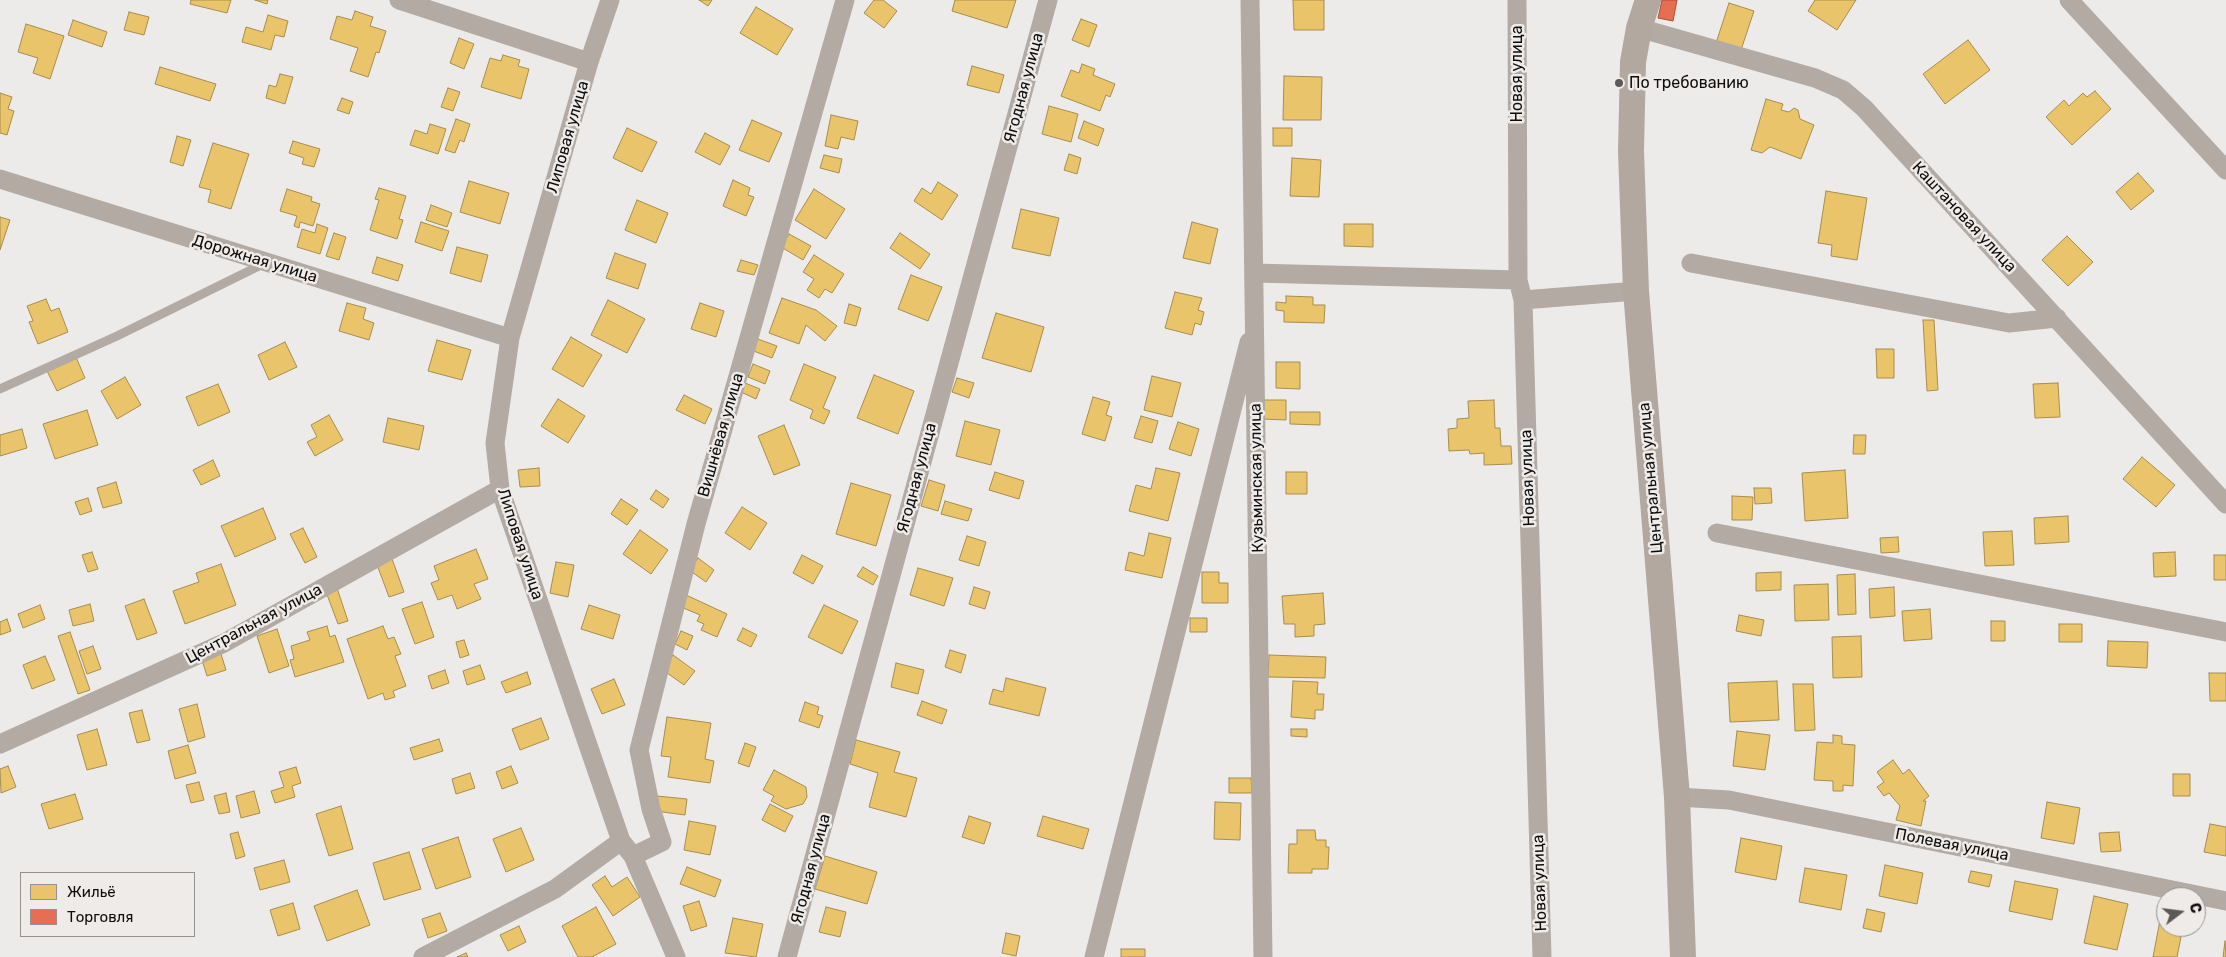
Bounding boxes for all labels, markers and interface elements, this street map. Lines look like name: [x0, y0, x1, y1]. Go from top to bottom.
street label: Новая улица: [1507, 25, 1527, 123]
street label: Ягодная улица: [1000, 31, 1048, 145]
place label: По требованию: [1629, 73, 1749, 93]
marker: По требованию: [1613, 77, 1625, 89]
street label: Липовая улица: [543, 79, 593, 195]
street label: Каштановая улица: [1908, 158, 2020, 276]
street label: Дорожная улица: [190, 231, 320, 287]
street label: Вишнёвая улица: [694, 371, 748, 499]
street label: Центральная улица: [1635, 402, 1667, 554]
street label: Кузьминская улица: [1246, 403, 1268, 553]
street label: Ягодная улица: [893, 421, 941, 535]
street label: Новая улица: [1517, 429, 1539, 527]
street label: Липовая улица: [493, 486, 547, 602]
street label: Центральная улица: [183, 580, 325, 668]
street label: Ягодная улица: [787, 812, 835, 926]
street label: Полевая улица: [1894, 825, 2010, 865]
street label: Новая улица: [1529, 834, 1551, 932]
legend: [20, 872, 195, 937]
text: Жильё: [67, 883, 116, 901]
north arrow: [2156, 887, 2206, 937]
text: С: [2186, 901, 2204, 915]
text: Торговля: [67, 908, 133, 926]

